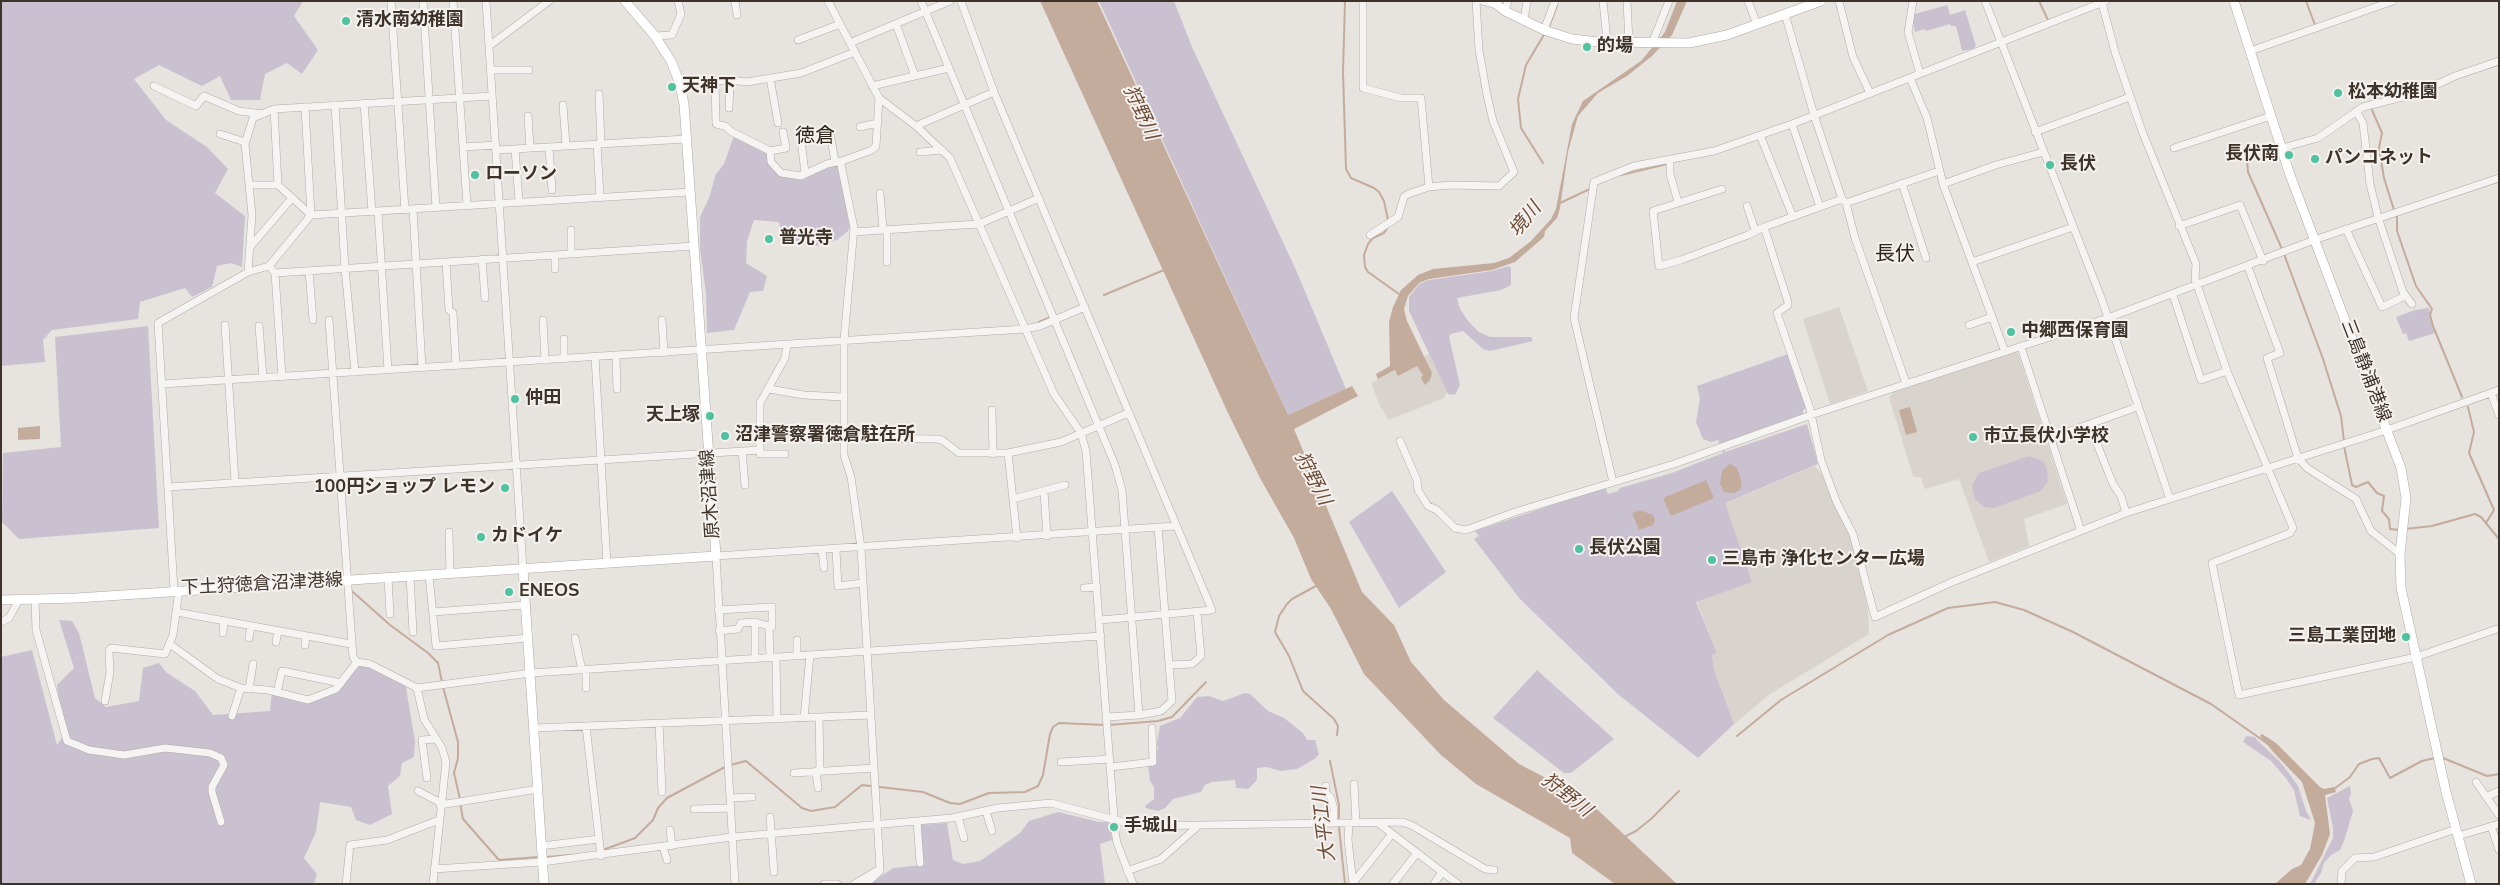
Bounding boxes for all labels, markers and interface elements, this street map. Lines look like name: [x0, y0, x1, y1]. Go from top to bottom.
place label: 清水南幼稚園: [356, 10, 464, 32]
marker: 清水南幼稚園: [340, 15, 352, 27]
place label: 的場: [1597, 36, 1633, 58]
marker: 的場: [1581, 41, 1593, 53]
place label: 天神下: [682, 76, 736, 98]
marker: 天神下: [666, 81, 678, 93]
water label: 狩野川: [1118, 82, 1162, 144]
place label: 松本幼稚園: [2348, 82, 2438, 104]
marker: 松本幼稚園: [2332, 87, 2344, 99]
district label: 徳倉: [795, 125, 835, 149]
place label: 長伏南: [2225, 144, 2279, 166]
place label: パンコネット: [2325, 148, 2433, 170]
marker: 長伏南: [2283, 149, 2295, 161]
marker: パンコネット: [2309, 153, 2321, 165]
place label: 長伏: [2060, 154, 2096, 176]
marker: 長伏: [2044, 159, 2056, 171]
place label: ローソン: [485, 164, 557, 186]
marker: ローソン: [469, 169, 481, 181]
water label: 境川: [1505, 198, 1547, 242]
place label: 普光寺: [779, 228, 833, 250]
marker: 普光寺: [763, 233, 775, 245]
district label: 長伏: [1875, 243, 1915, 267]
street label: 三島静浦港線: [2336, 317, 2394, 425]
place label: 中郷西保育園: [2021, 321, 2129, 343]
marker: 中郷西保育園: [2005, 326, 2017, 338]
place label: 仲田: [525, 388, 561, 410]
marker: 仲田: [509, 393, 521, 405]
place label: 天上塚: [646, 405, 700, 427]
marker: 天上塚: [704, 410, 716, 422]
place label: 沼津警察署徳倉駐在所: [735, 425, 915, 447]
place label: 市立長伏小学校: [1983, 426, 2109, 448]
marker: 沼津警察署徳倉駐在所: [719, 430, 731, 442]
marker: 市立長伏小学校: [1967, 431, 1979, 443]
street label: 原木沼津線: [697, 448, 725, 540]
water label: 狩野川: [1289, 448, 1335, 510]
place label: 100円ショップ レモン: [314, 477, 495, 499]
marker: 100円ショップ レモン: [499, 482, 511, 494]
place label: カドイケ: [491, 526, 563, 548]
marker: カドイケ: [475, 531, 487, 543]
place label: 長伏公園: [1589, 538, 1661, 560]
marker: 長伏公園: [1573, 543, 1585, 555]
place label: 三島市 浄化センター広場: [1722, 549, 1925, 571]
marker: 三島市 浄化センター広場: [1706, 554, 1718, 566]
street label: 下土狩徳倉沼津港線: [181, 570, 343, 600]
place label: ENEOS: [519, 581, 579, 603]
marker: ENEOS: [503, 586, 515, 598]
place label: 三島工業団地: [2288, 626, 2396, 648]
marker: 三島工業団地: [2400, 631, 2412, 643]
water label: 狩野川: [1537, 769, 1595, 823]
water label: 大平江川: [1309, 785, 1341, 863]
place label: 手城山: [1124, 816, 1178, 838]
marker: 手城山: [1108, 821, 1120, 833]

